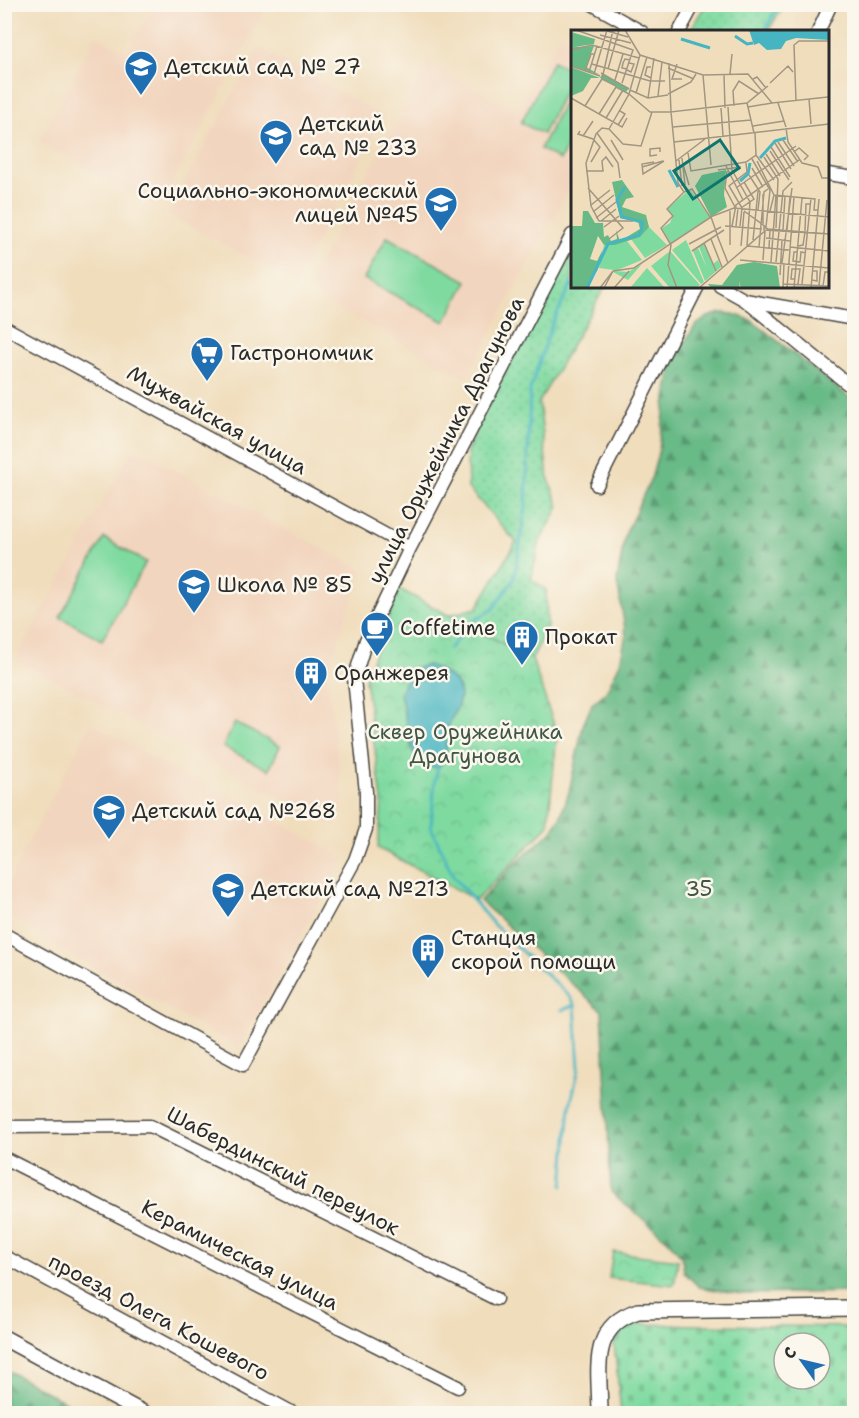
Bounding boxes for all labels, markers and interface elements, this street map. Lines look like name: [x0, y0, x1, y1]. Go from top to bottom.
inset map: [571, 30, 829, 288]
school or university icon: Детский сад № 27: [123, 49, 159, 96]
place label: Детский сад № 27: [164, 53, 361, 81]
place label: Детский сад № 233: [299, 110, 418, 162]
school or university icon: Детский сад № 233: [258, 118, 294, 165]
place label: Социально-экономический лицей №45: [137, 177, 418, 229]
school or university icon: Социально-экономический лицей №45: [423, 185, 459, 232]
street label: улица Оружейника Драгунова: [361, 292, 531, 588]
supermarket icon: Гастрономчик: [189, 335, 225, 382]
place label: Гастрономчик: [230, 339, 373, 367]
street label: Мужвайская улица: [122, 359, 312, 481]
school or university icon: Школа № 85: [176, 567, 212, 614]
place label: Школа № 85: [217, 571, 352, 599]
cafe icon: Coffetime: [359, 610, 395, 657]
place label: Coffetime: [400, 614, 496, 642]
building icon: Прокат: [504, 619, 540, 666]
place label: Прокат: [545, 623, 618, 651]
building icon: Оранжерея: [293, 655, 329, 702]
place label: Оранжерея: [334, 659, 449, 687]
park label: Сквер Оружейника Драгунова: [367, 718, 563, 770]
school or university icon: Детский сад №268: [91, 793, 127, 840]
place label: Детский сад №268: [132, 797, 336, 825]
school or university icon: Детский сад №213: [210, 871, 246, 918]
place label: Детский сад №213: [251, 875, 449, 903]
park label: 35: [686, 875, 712, 903]
place label: Станция скорой помощи: [451, 924, 616, 976]
building icon: Станция скорой помощи: [410, 932, 446, 979]
street label: Шабердинский переулок: [162, 1100, 404, 1242]
street label: Керамическая улица: [137, 1193, 343, 1317]
street label: проезд Олега Кошевого: [44, 1247, 274, 1387]
north arrow: [772, 1331, 832, 1391]
text: С: [779, 1343, 802, 1363]

